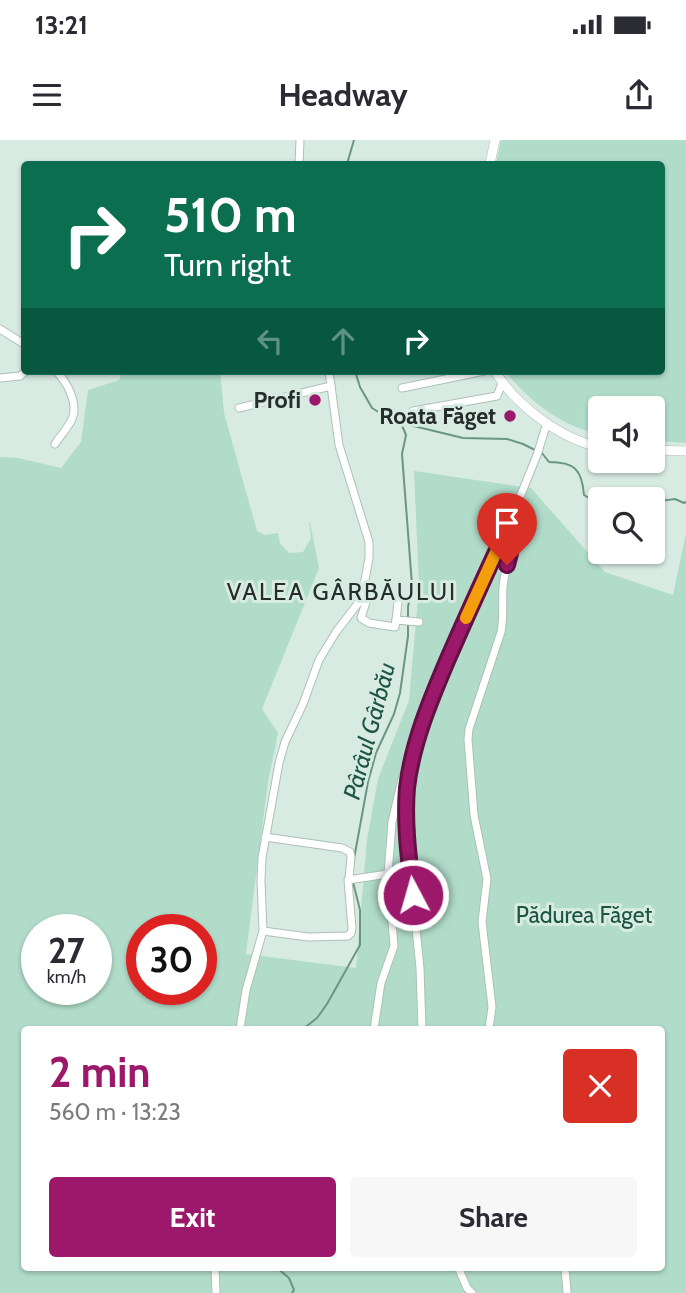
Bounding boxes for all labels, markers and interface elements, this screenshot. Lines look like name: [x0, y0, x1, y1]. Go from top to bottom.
text: 13:21: [35, 9, 88, 41]
text: Headway: [278, 75, 408, 114]
icon: menu: [28, 76, 66, 114]
icon: share: [620, 76, 658, 114]
text: 510 m: [164, 185, 297, 244]
icon: right: [49, 189, 140, 280]
text: Turn right: [164, 245, 291, 284]
icon: left: [251, 322, 289, 360]
icon: ahead: [324, 322, 362, 360]
icon: right: [397, 322, 435, 360]
place label: Profi: [254, 386, 301, 414]
marker: Profi: [307, 392, 323, 408]
map controls: [588, 396, 665, 564]
button: sound: [588, 396, 665, 473]
place label: Roata Făget: [379, 402, 496, 430]
marker: Roata Făget: [502, 408, 518, 424]
button: search: [588, 487, 665, 564]
pin: [477, 493, 537, 565]
icon: arrive: [488, 504, 526, 542]
district label: VALEA GÂRBĂULUI: [227, 577, 457, 606]
water label: Pârâul Gârbău: [337, 659, 401, 803]
position arrow: [376, 858, 450, 932]
park label: Pădurea Făget: [516, 901, 652, 929]
speed limit sign: 30: [126, 914, 217, 1005]
text: 27: [48, 929, 85, 972]
text: km/h: [47, 966, 86, 988]
text: 2 min: [49, 1046, 150, 1098]
button: close: [563, 1049, 637, 1123]
text: 560 m · 13:23: [49, 1098, 181, 1126]
button: Exit: [49, 1177, 336, 1257]
button: Share: [350, 1177, 637, 1257]

